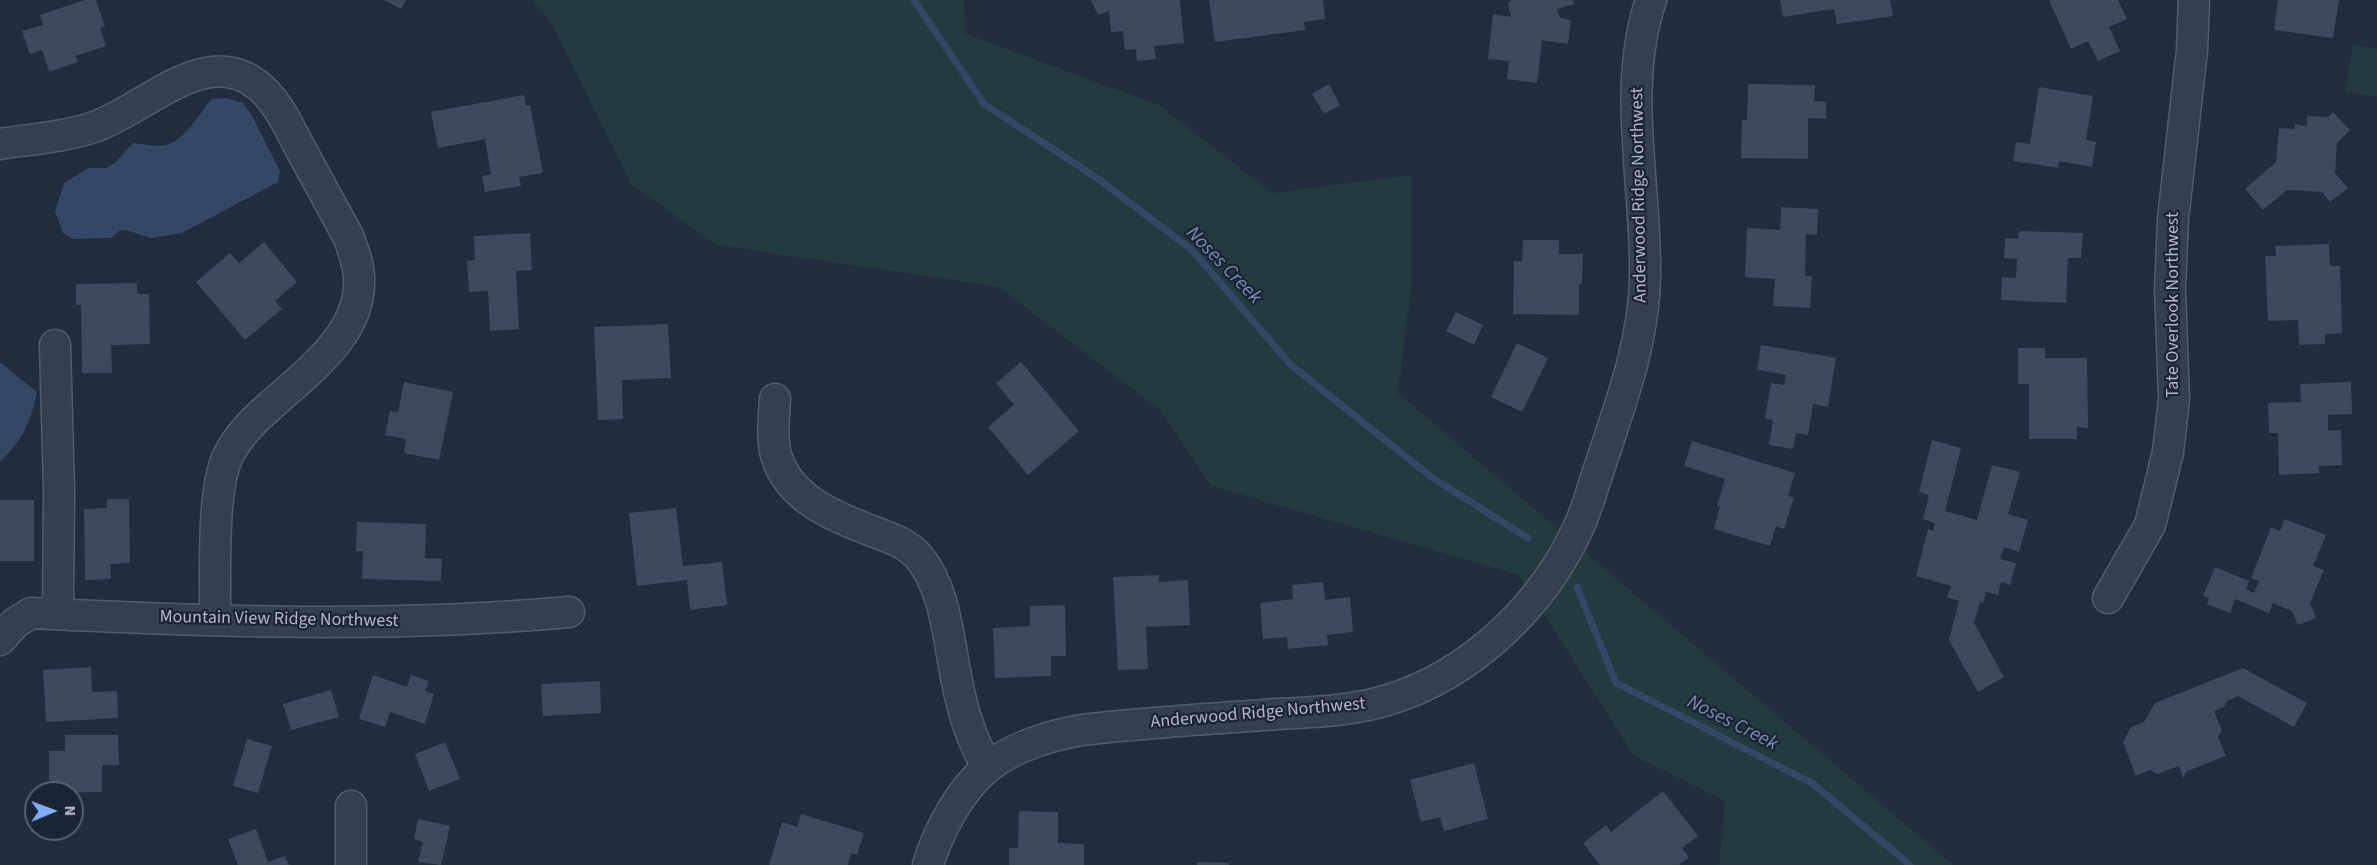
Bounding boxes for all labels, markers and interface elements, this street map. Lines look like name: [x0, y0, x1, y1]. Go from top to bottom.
street label: Anderwood Ridge Northwest: [1627, 87, 1653, 303]
street label: Tate Overlook Northwest: [2163, 212, 2185, 398]
water label: Noses Creek: [1180, 222, 1266, 310]
street label: Mountain View Ridge Northwest: [159, 607, 399, 633]
water label: Noses Creek: [1683, 691, 1781, 757]
street label: Anderwood Ridge Northwest: [1150, 694, 1366, 734]
north arrow: [24, 781, 84, 841]
text: N: [59, 805, 81, 816]

